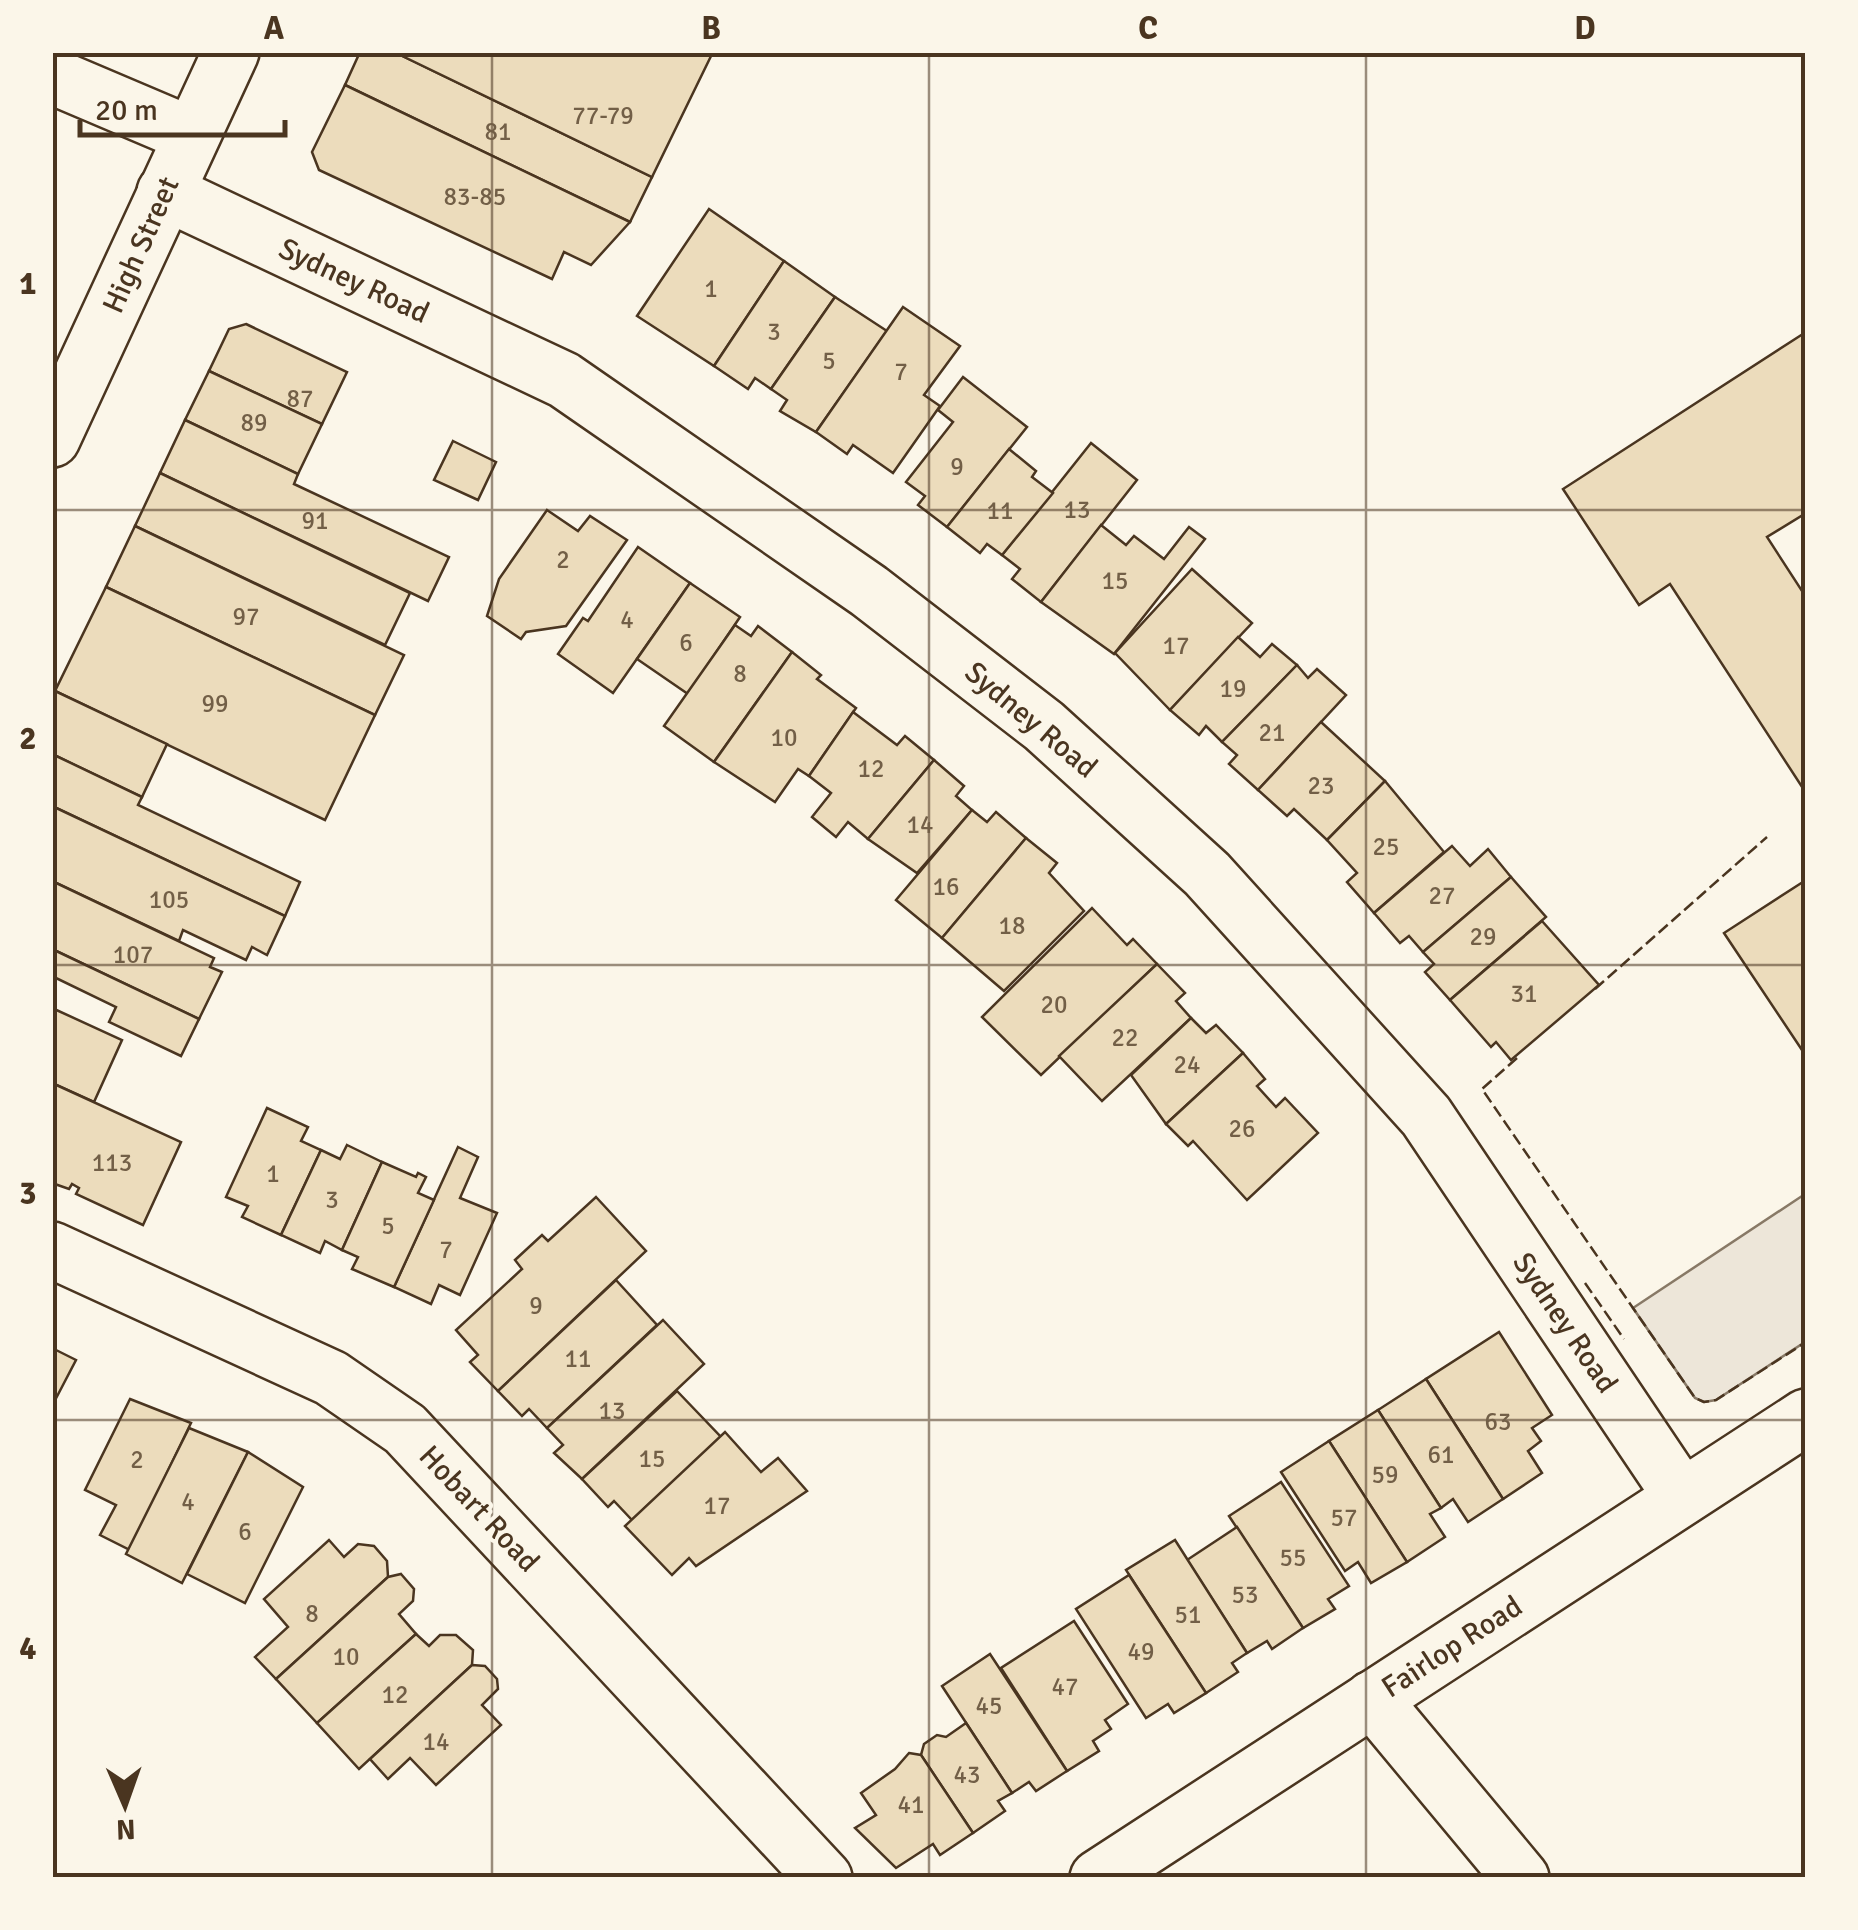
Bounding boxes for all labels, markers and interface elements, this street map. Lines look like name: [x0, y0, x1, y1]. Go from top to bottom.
text: A: [264, 9, 285, 48]
text: B: [701, 9, 721, 48]
text: C: [1138, 9, 1158, 48]
text: D: [1574, 9, 1596, 48]
scale bar: [80, 75, 285, 137]
text: 20 m: [95, 92, 158, 129]
house number: 77-79: [572, 100, 634, 131]
house number: 81: [484, 116, 512, 147]
street label: High Street: [95, 171, 187, 319]
house number: 83-85: [444, 181, 506, 212]
street label: Sydney Road: [273, 230, 435, 332]
text: 1: [19, 264, 37, 303]
house number: 1: [704, 273, 718, 304]
house number: 3: [767, 316, 781, 347]
house number: 5: [822, 345, 836, 376]
house number: 7: [894, 356, 908, 387]
house number: 87: [286, 383, 314, 414]
house number: 89: [240, 407, 268, 438]
house number: 9: [950, 451, 964, 482]
house number: 13: [1063, 494, 1091, 525]
house number: 11: [986, 495, 1014, 526]
house number: 91: [301, 505, 329, 536]
house number: 2: [556, 544, 570, 575]
house number: 15: [1101, 565, 1129, 596]
house number: 97: [232, 601, 260, 632]
house number: 4: [620, 604, 634, 635]
house number: 6: [679, 627, 693, 658]
house number: 17: [1162, 630, 1190, 661]
street label: Sydney Road: [957, 654, 1105, 786]
house number: 8: [733, 658, 747, 689]
house number: 19: [1219, 673, 1247, 704]
house number: 99: [201, 688, 229, 719]
house number: 21: [1258, 717, 1286, 748]
text: 2: [19, 719, 37, 758]
house number: 10: [770, 722, 798, 753]
house number: 12: [857, 753, 885, 784]
house number: 23: [1307, 770, 1335, 801]
house number: 14: [906, 809, 934, 840]
house number: 25: [1372, 831, 1400, 862]
house number: 16: [932, 871, 960, 902]
house number: 27: [1428, 880, 1456, 911]
house number: 105: [149, 884, 189, 915]
house number: 18: [998, 910, 1026, 941]
house number: 29: [1469, 921, 1497, 952]
house number: 107: [113, 939, 153, 970]
house number: 31: [1510, 978, 1538, 1009]
house number: 20: [1040, 989, 1068, 1020]
house number: 22: [1111, 1022, 1139, 1053]
house number: 24: [1173, 1049, 1201, 1080]
house number: 26: [1228, 1113, 1256, 1144]
house number: 113: [92, 1147, 132, 1178]
house number: 1: [266, 1158, 280, 1189]
text: 3: [19, 1174, 37, 1213]
house number: 3: [325, 1184, 339, 1215]
house number: 5: [381, 1210, 395, 1241]
house number: 7: [439, 1234, 453, 1265]
street label: Sydney Road: [1504, 1246, 1626, 1400]
house number: 9: [529, 1290, 543, 1321]
house number: 11: [564, 1343, 592, 1374]
house number: 13: [598, 1395, 626, 1426]
house number: 63: [1484, 1406, 1512, 1437]
street label: Hobart Road: [411, 1438, 547, 1580]
house number: 61: [1427, 1439, 1455, 1470]
house number: 15: [638, 1443, 666, 1474]
house number: 2: [130, 1444, 144, 1475]
house number: 59: [1371, 1459, 1399, 1490]
house number: 4: [181, 1486, 195, 1517]
house number: 17: [703, 1490, 731, 1521]
house number: 57: [1330, 1502, 1358, 1533]
house number: 6: [238, 1516, 252, 1547]
house number: 55: [1279, 1542, 1307, 1573]
house number: 53: [1231, 1579, 1259, 1610]
street label: Fairlop Road: [1375, 1588, 1529, 1706]
house number: 8: [305, 1598, 319, 1629]
house number: 51: [1174, 1599, 1202, 1630]
text: 4: [19, 1629, 37, 1668]
house number: 49: [1127, 1636, 1155, 1667]
house number: 10: [332, 1641, 360, 1672]
house number: 47: [1051, 1671, 1079, 1702]
house number: 12: [381, 1679, 409, 1710]
house number: 45: [975, 1690, 1003, 1721]
house number: 14: [422, 1726, 450, 1757]
north arrow: [75, 1755, 175, 1855]
house number: 43: [953, 1759, 981, 1790]
house number: 41: [897, 1789, 925, 1820]
text: N: [116, 1812, 136, 1846]

